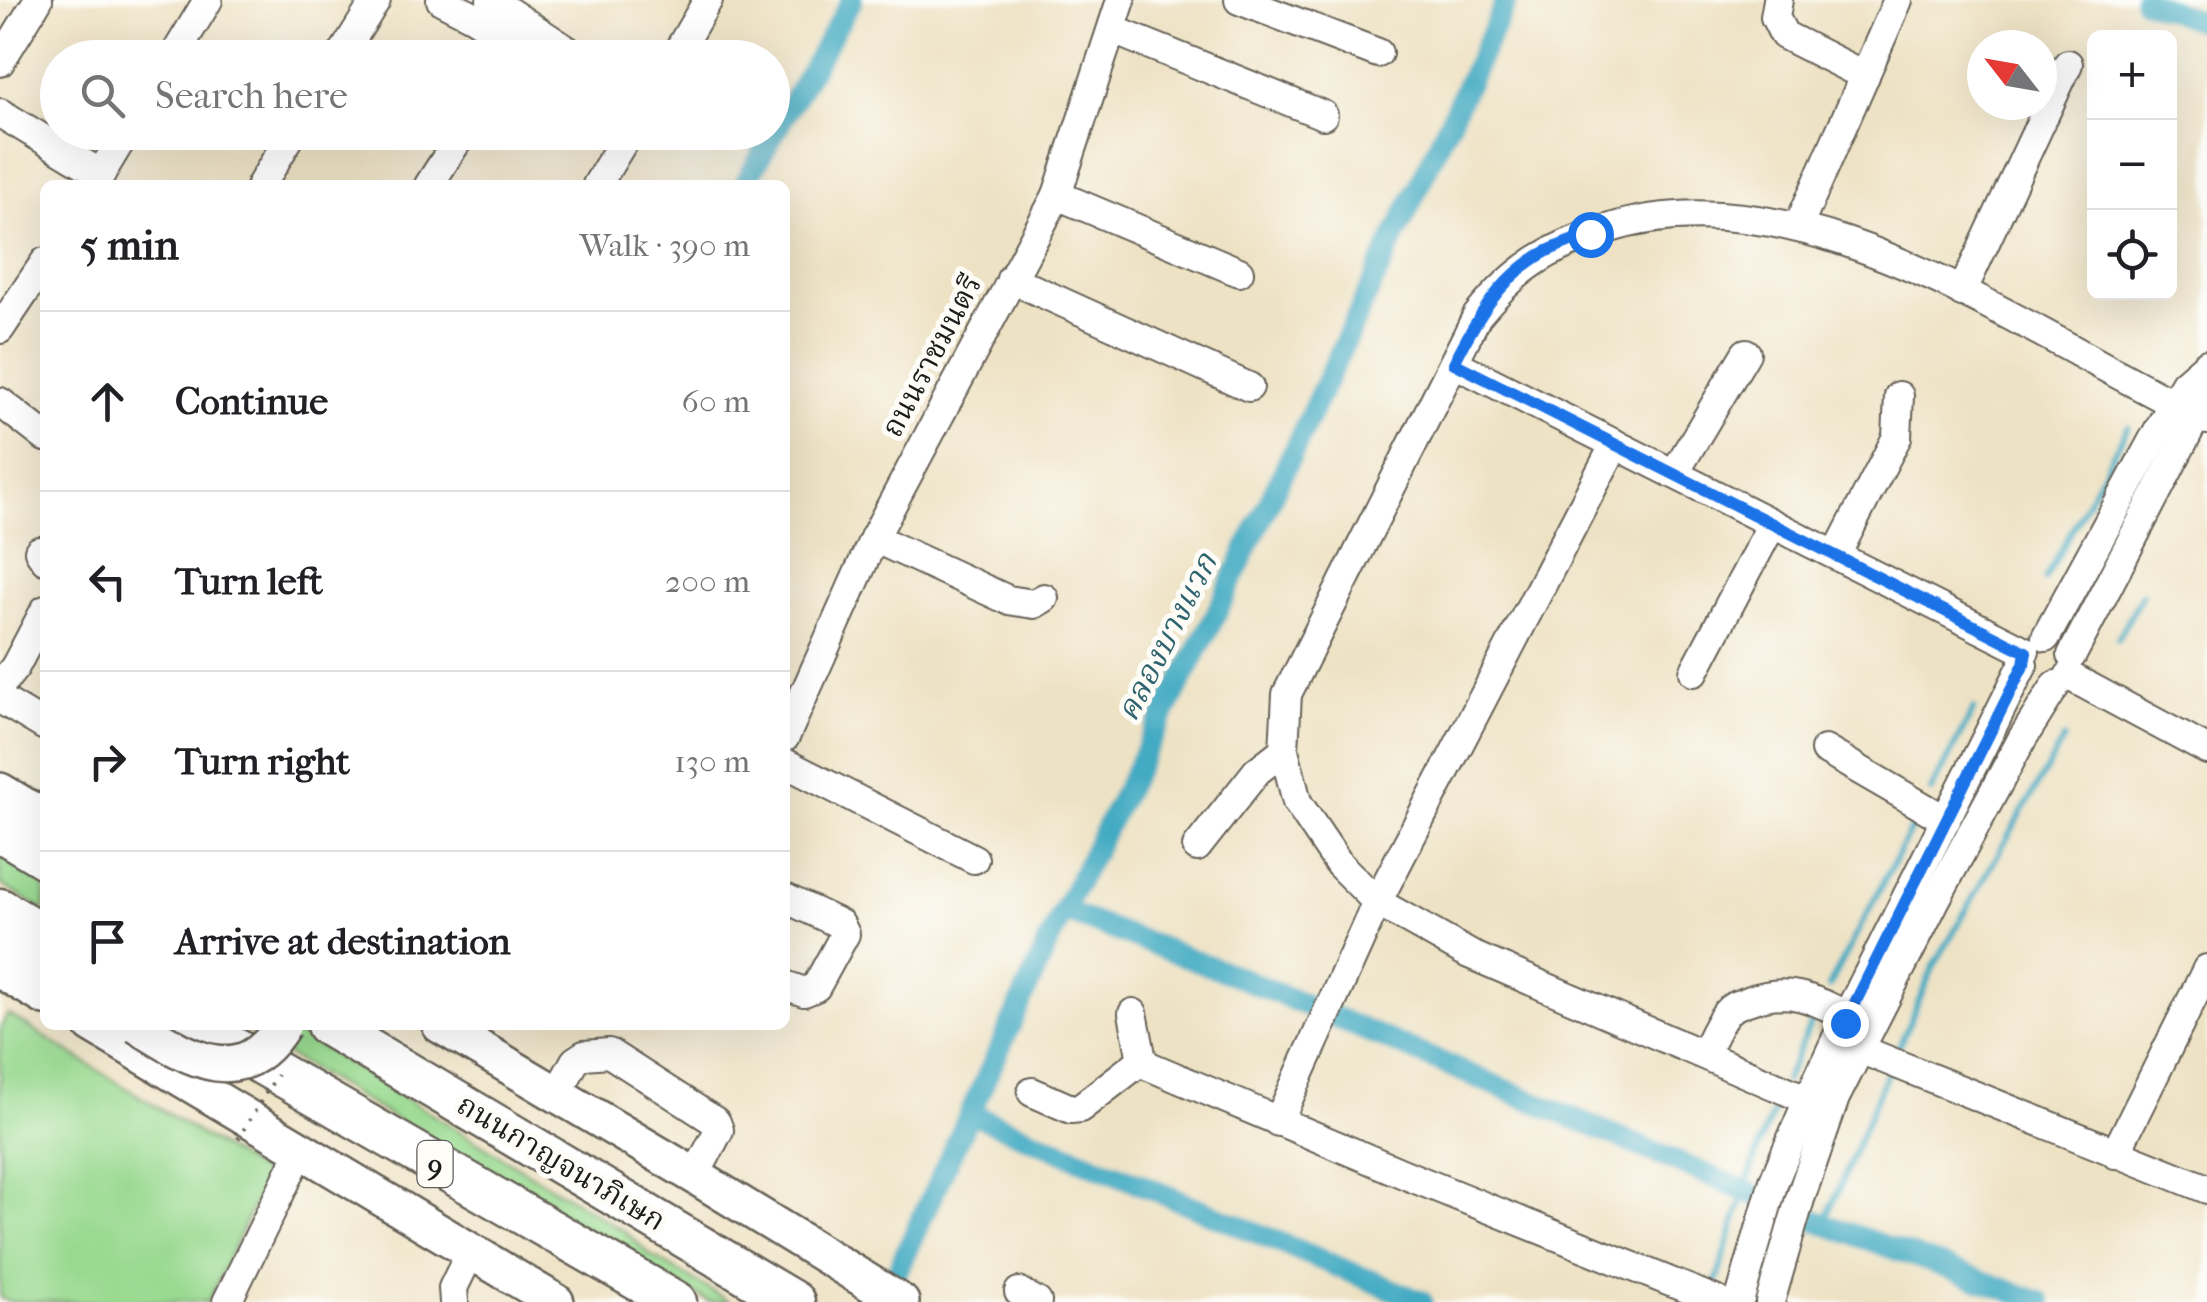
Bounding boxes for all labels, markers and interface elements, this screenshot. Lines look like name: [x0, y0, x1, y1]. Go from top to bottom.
north arrow: [1967, 30, 2057, 120]
map controls: [2087, 30, 2177, 300]
button: +: [2087, 30, 2177, 120]
search box: [40, 40, 790, 150]
icon: search: [75, 68, 130, 123]
text: Search here: [155, 73, 348, 118]
button: −: [2087, 120, 2177, 210]
button: locate: [2087, 210, 2177, 300]
route start: [1568, 212, 1614, 258]
text: 5 min: [80, 221, 179, 270]
text: Walk · 390 m: [579, 227, 750, 264]
street label: ถนนราชมนตรี: [875, 269, 989, 443]
icon: ahead: [80, 374, 135, 429]
text: Continue: [175, 379, 328, 424]
text: 60 m: [682, 383, 750, 420]
water label: คลองบางแวก: [1109, 546, 1226, 727]
icon: left: [80, 554, 135, 609]
text: Turn left: [175, 559, 323, 604]
text: 200 m: [665, 563, 750, 600]
icon: right: [80, 734, 135, 789]
text: Turn right: [175, 739, 350, 784]
text: 130 m: [674, 743, 750, 780]
icon: arrive: [80, 914, 135, 969]
text: Arrive at destination: [175, 919, 511, 964]
route end: [1823, 1001, 1869, 1047]
street label: ถนนกาญจนาภิเษก: [451, 1087, 671, 1239]
road number: 9: [418, 1141, 452, 1187]

